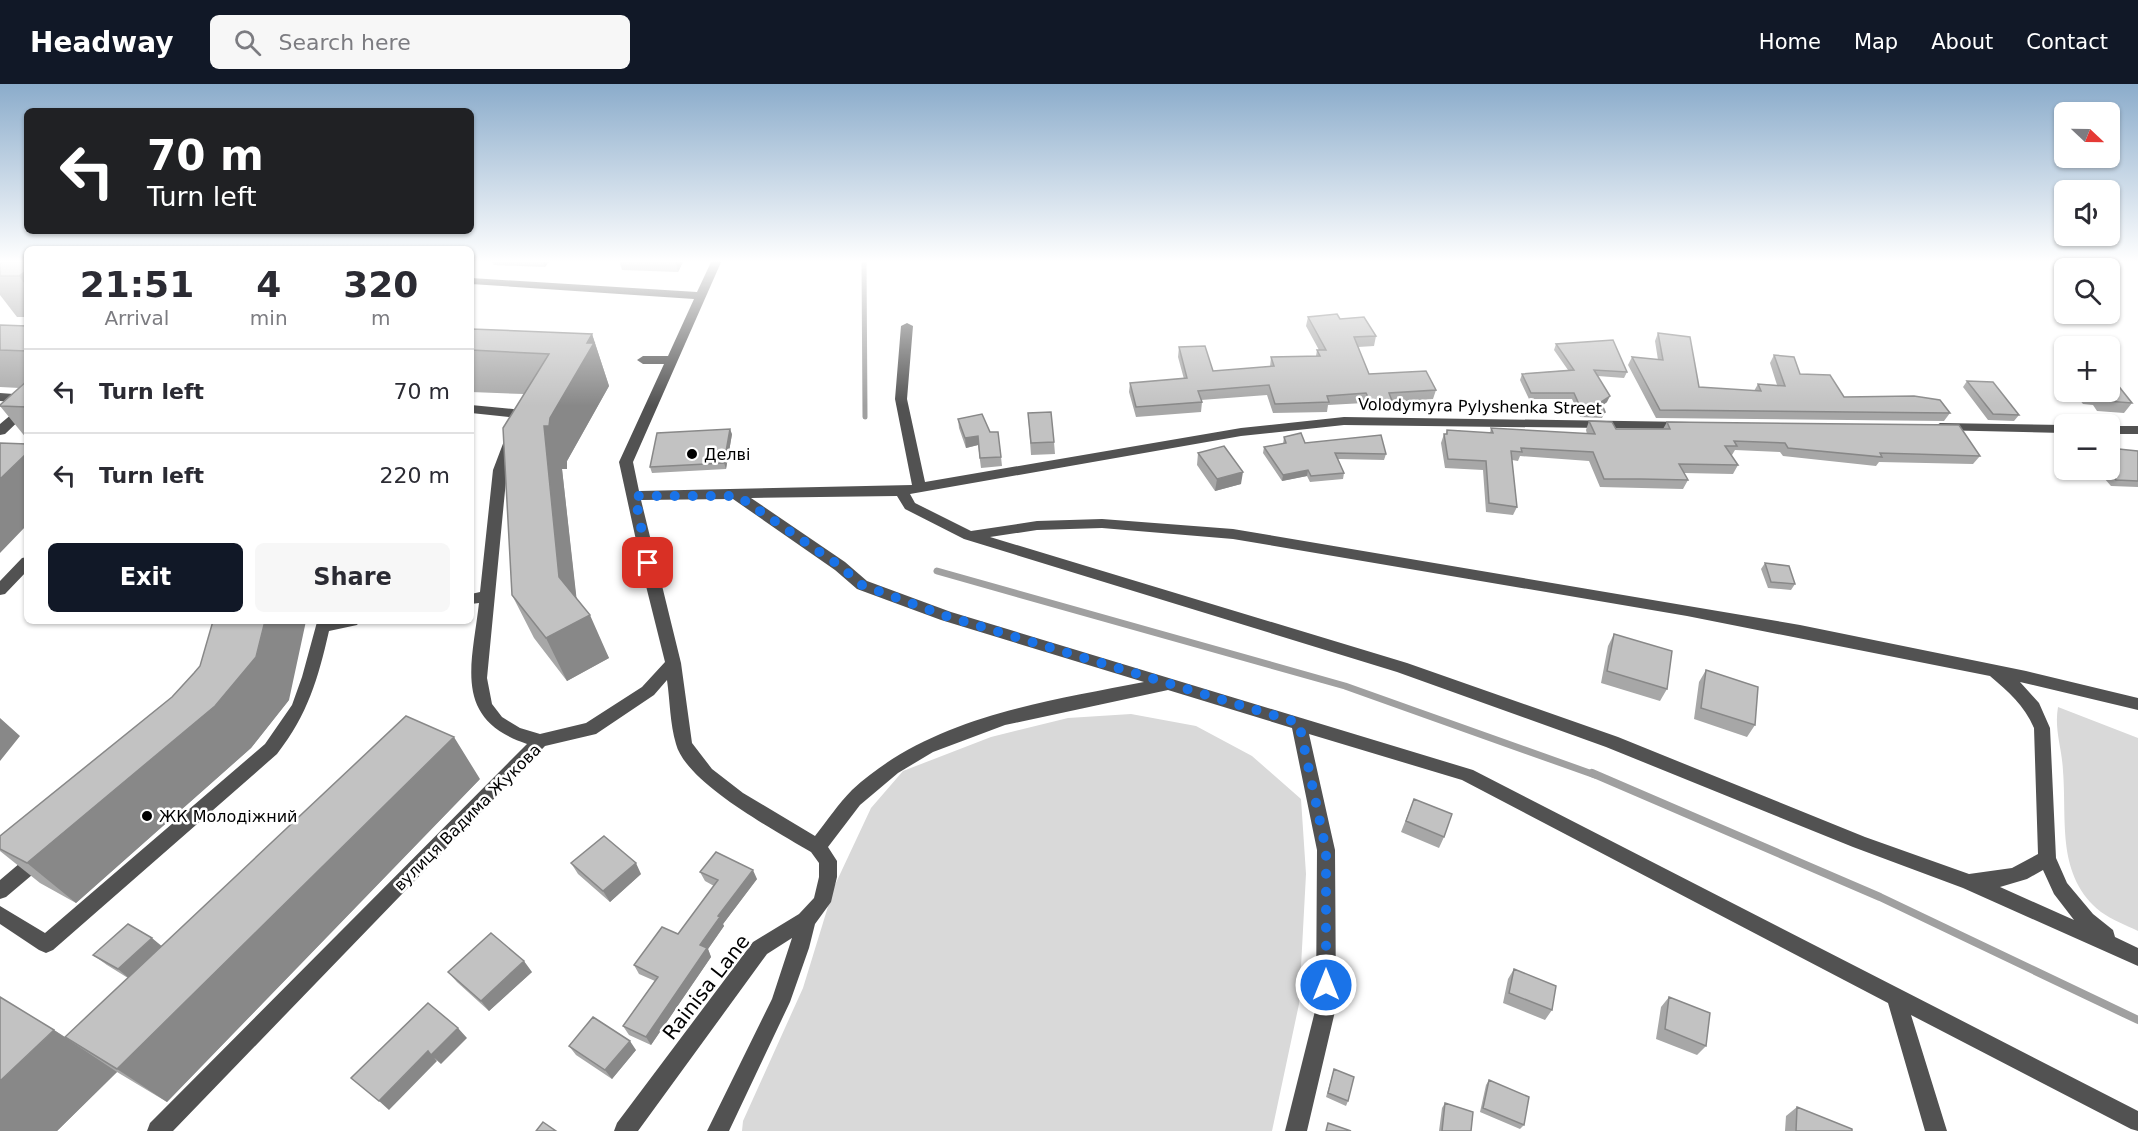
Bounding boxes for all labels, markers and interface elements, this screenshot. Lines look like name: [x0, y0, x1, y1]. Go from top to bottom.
search box: [210, 15, 630, 69]
text: Headway: [30, 26, 174, 59]
icon: search: [231, 26, 264, 59]
text: Search here: [279, 30, 411, 55]
text: Home: [1759, 30, 1821, 54]
text: Map: [1854, 30, 1898, 54]
text: About: [1931, 30, 1993, 54]
text: Contact: [2026, 30, 2108, 54]
north arrow: [2054, 102, 2120, 168]
map controls: [2054, 102, 2120, 480]
text: 70 m: [147, 131, 264, 180]
icon: left: [48, 132, 126, 210]
button: sound: [2054, 180, 2120, 246]
text: Turn left: [147, 181, 257, 212]
button: search: [2054, 258, 2120, 324]
text: 21:51: [80, 264, 194, 305]
text: 4: [256, 264, 281, 305]
text: 320: [343, 264, 418, 305]
text: Arrival: [104, 306, 169, 330]
text: min: [250, 306, 288, 330]
text: m: [371, 306, 391, 330]
button: +: [2054, 336, 2120, 402]
icon: left: [48, 375, 81, 408]
text: Turn left: [99, 379, 204, 404]
text: 70 m: [394, 379, 450, 404]
street label: Volodymyra Pylyshenka Street: [1358, 395, 1602, 418]
button: −: [2054, 414, 2120, 480]
place label: Делві: [704, 445, 750, 464]
marker: Делві: [685, 447, 699, 461]
icon: left: [48, 459, 81, 492]
text: Turn left: [99, 463, 204, 488]
text: 220 m: [380, 463, 450, 488]
pin: [622, 537, 673, 588]
button: Exit: [48, 543, 243, 612]
button: Share: [255, 543, 450, 612]
icon: arrive: [631, 546, 664, 579]
street label: вулиця Вадима Жукова: [390, 740, 545, 895]
place label: ЖК Молодіжний: [159, 807, 297, 826]
marker: ЖК Молодіжний: [140, 809, 154, 823]
street label: Rainisa Lane: [657, 930, 755, 1044]
position arrow: [1294, 953, 1358, 1017]

